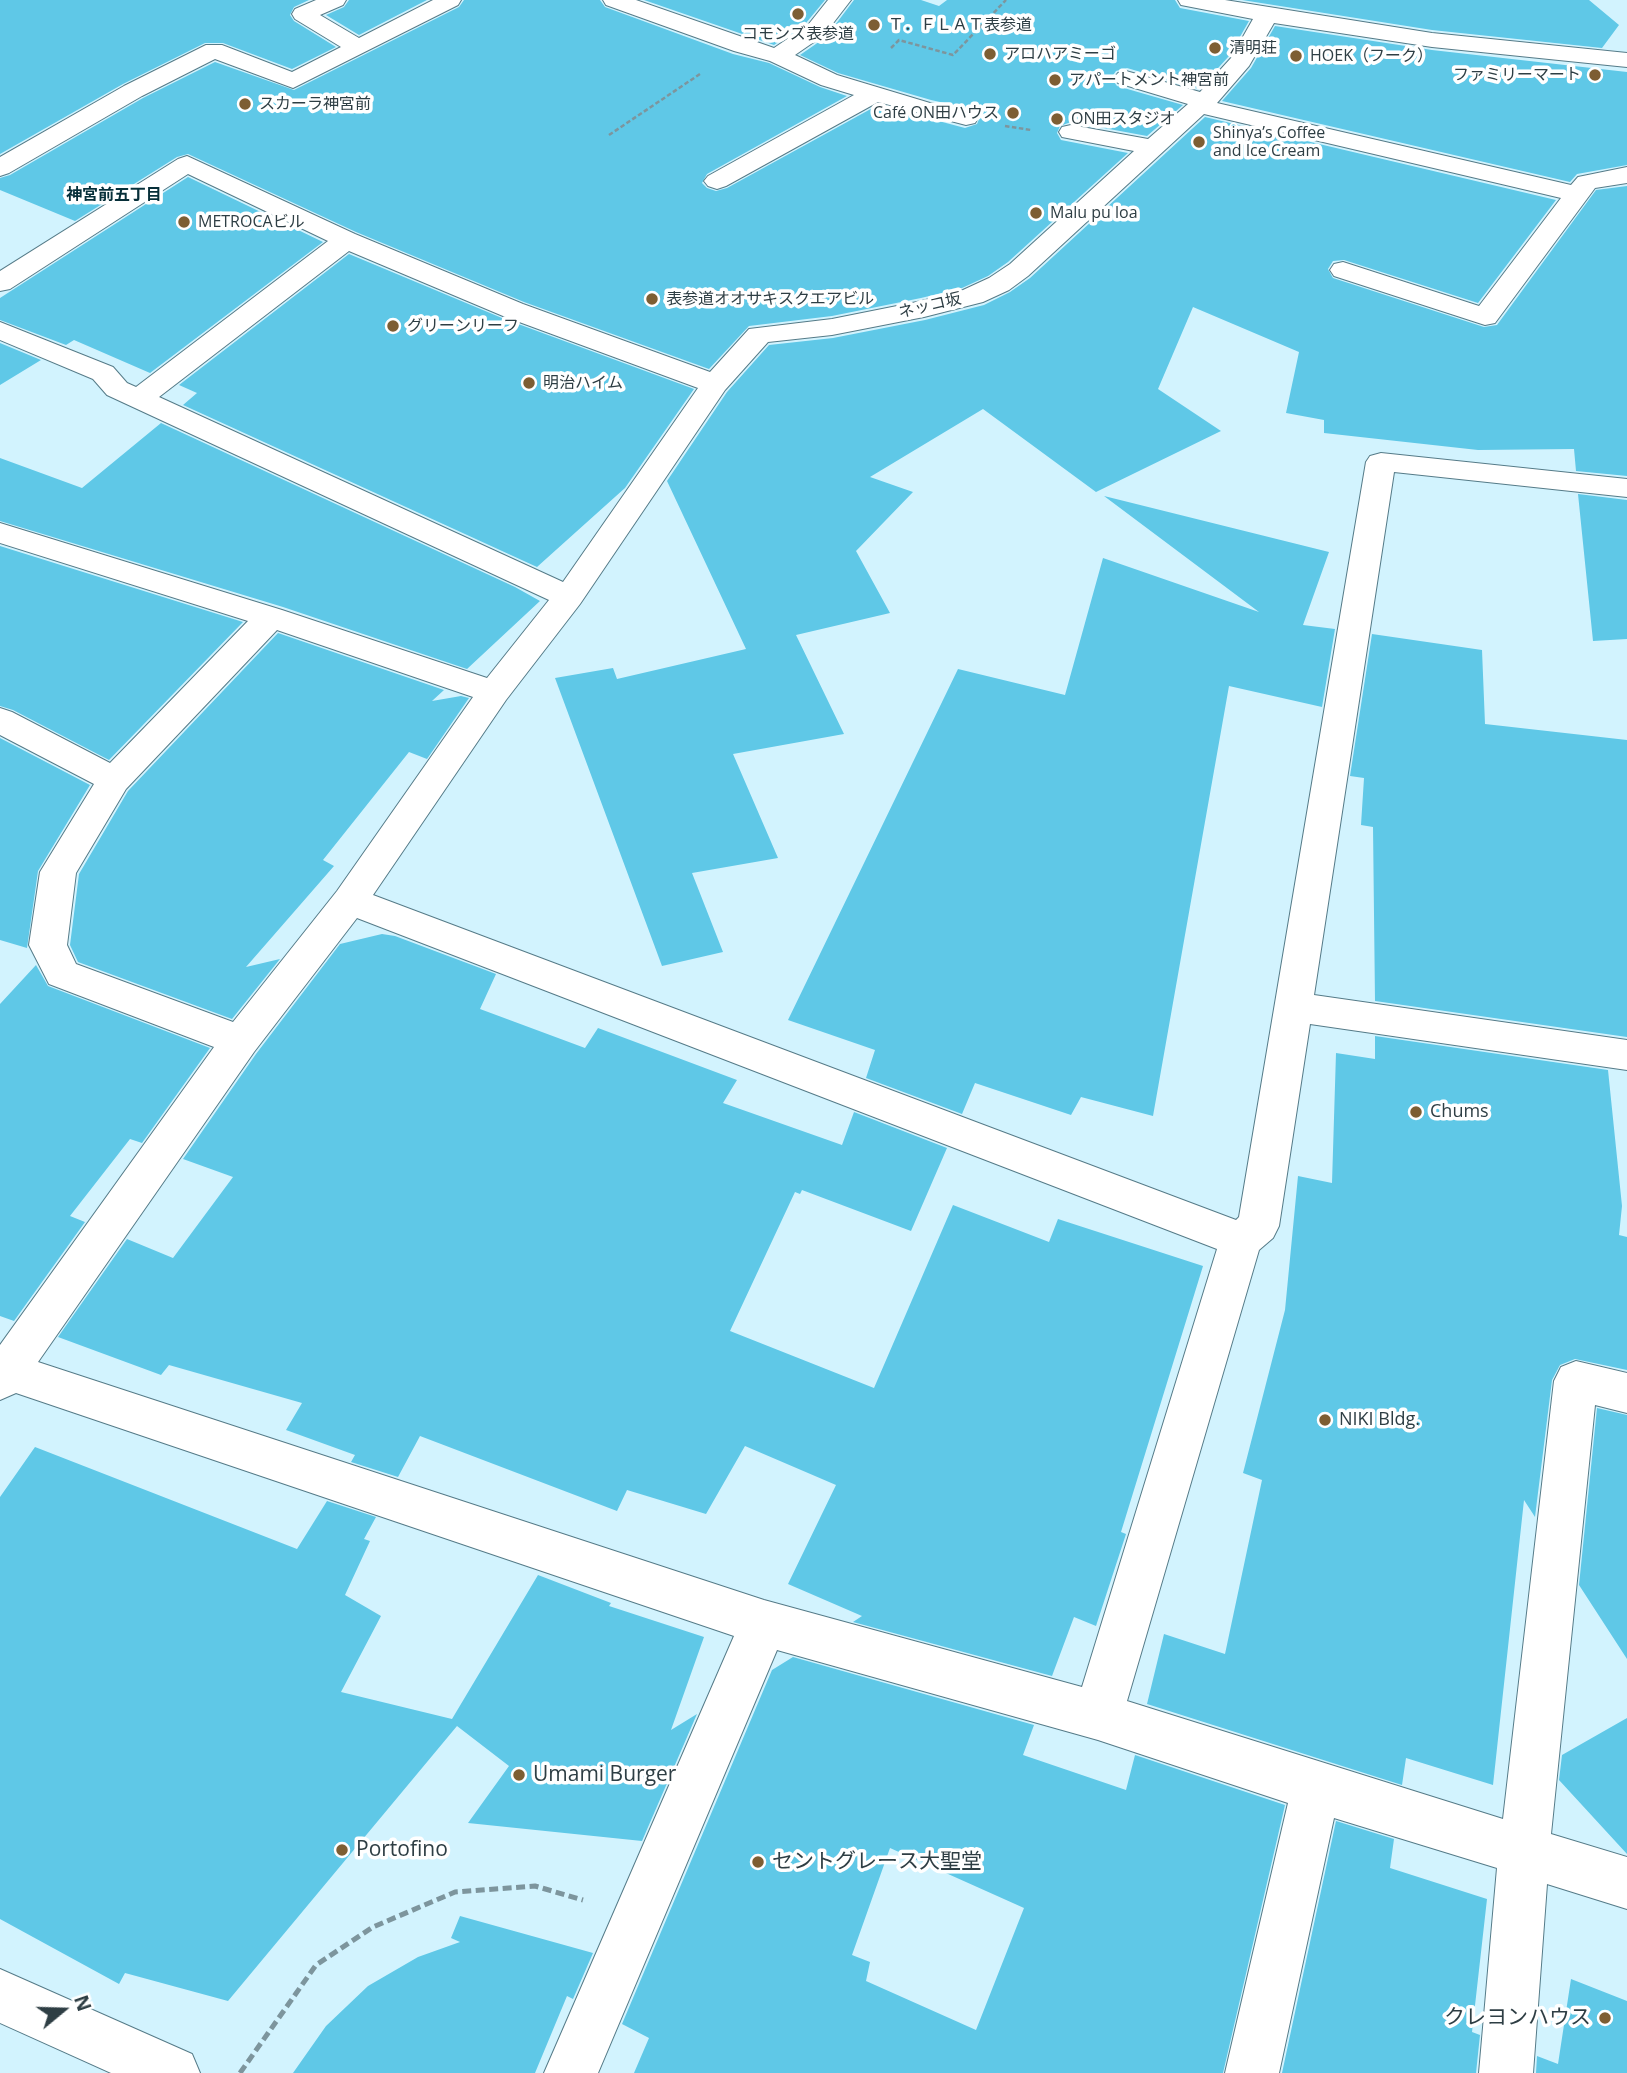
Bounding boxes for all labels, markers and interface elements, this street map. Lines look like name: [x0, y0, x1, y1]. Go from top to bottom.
marker: コモンズ表参道: [790, 6, 806, 22]
place label: Ｔ．ＦＬＡＴ表参道: [888, 15, 1032, 35]
marker: Ｔ．ＦＬＡＴ表参道: [866, 17, 882, 33]
place label: コモンズ表参道: [742, 24, 854, 44]
place label: 清明荘: [1229, 38, 1277, 58]
marker: 清明荘: [1207, 40, 1223, 56]
place label: アロハアミーゴ: [1004, 44, 1116, 64]
marker: アロハアミーゴ: [982, 46, 998, 62]
place label: HOEK（フーク）: [1310, 46, 1433, 66]
marker: HOEK（フーク）: [1288, 48, 1304, 64]
place label: ファミリーマート: [1453, 65, 1581, 85]
marker: ファミリーマート: [1587, 67, 1603, 83]
place label: アパートメント神宮前: [1069, 70, 1229, 90]
marker: アパートメント神宮前: [1047, 72, 1063, 88]
place label: スカーラ神宮前: [259, 94, 371, 114]
marker: スカーラ神宮前: [237, 96, 253, 112]
place label: Café ON田ハウス: [873, 103, 999, 123]
marker: Café ON田ハウス: [1005, 105, 1021, 121]
place label: ON田スタジオ: [1071, 109, 1175, 129]
marker: ON田スタジオ: [1049, 111, 1065, 127]
place label: Shinya’s Coffee and Ice Cream: [1213, 123, 1325, 161]
marker: Shinya’s Coffee and Ice Cream: [1191, 134, 1207, 150]
district label: 神宮前五丁目: [66, 185, 162, 205]
place label: Malu pu loa: [1050, 203, 1138, 223]
marker: Malu pu loa: [1028, 205, 1044, 221]
place label: METROCAビル: [198, 212, 305, 232]
marker: METROCAビル: [176, 214, 192, 230]
place label: 表参道オオサキスクエアビル: [666, 289, 874, 309]
street label: ネッコ坂: [897, 289, 963, 323]
marker: 表参道オオサキスクエアビル: [644, 291, 660, 307]
place label: グリーンリーフ: [407, 316, 519, 336]
marker: グリーンリーフ: [385, 318, 401, 334]
place label: 明治ハイム: [543, 373, 623, 393]
marker: 明治ハイム: [521, 375, 537, 391]
place label: Chums: [1430, 1101, 1489, 1123]
marker: Chums: [1408, 1104, 1424, 1120]
place label: NIKI Bldg.: [1339, 1409, 1420, 1431]
marker: NIKI Bldg.: [1317, 1412, 1333, 1428]
place label: Umami Burger: [533, 1762, 676, 1788]
marker: Umami Burger: [511, 1767, 527, 1783]
place label: Portofino: [356, 1837, 448, 1863]
marker: Portofino: [334, 1842, 350, 1858]
place label: セントグレース大聖堂: [772, 1849, 982, 1875]
marker: セントグレース大聖堂: [750, 1854, 766, 1870]
north arrow: [28, 1975, 98, 2045]
text: N: [68, 1992, 98, 2015]
place label: クレヨンハウス: [1444, 2005, 1591, 2031]
marker: クレヨンハウス: [1597, 2010, 1613, 2026]

